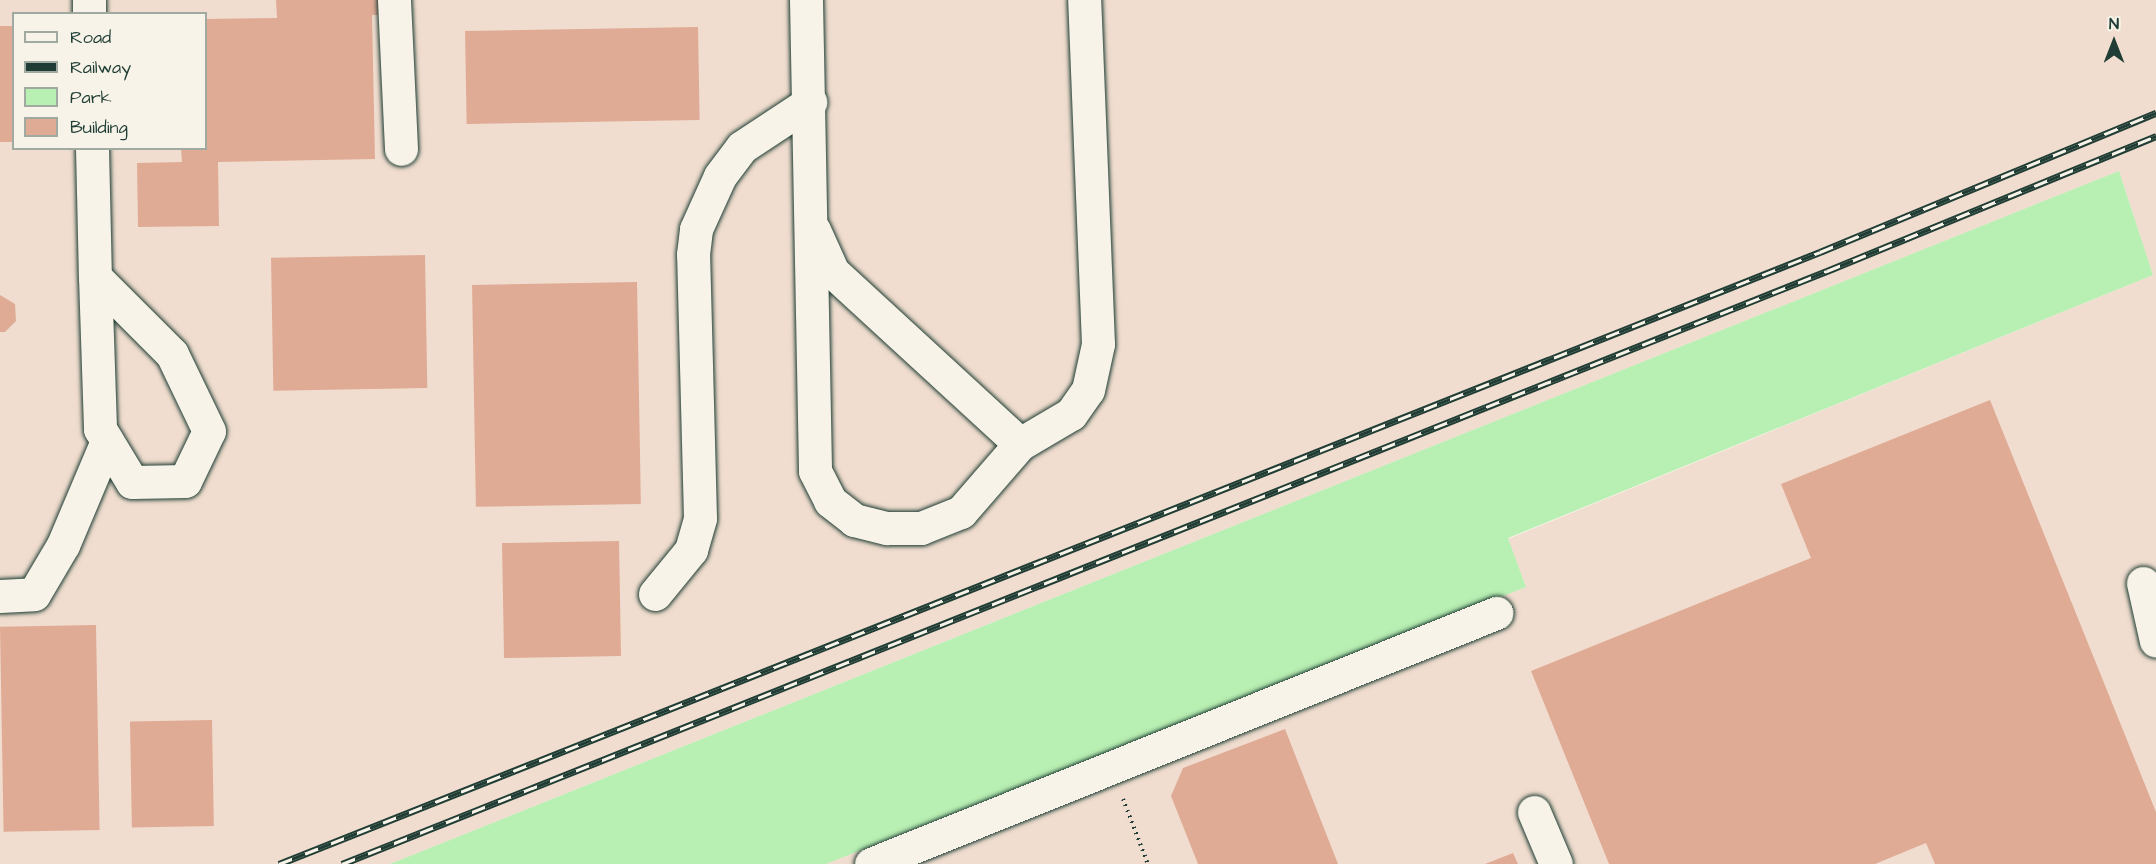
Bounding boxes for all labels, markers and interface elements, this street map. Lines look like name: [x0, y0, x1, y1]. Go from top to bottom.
legend: [12, 12, 207, 150]
north arrow: [2084, 12, 2144, 72]
text: N: [2109, 13, 2119, 35]
text: Road: [70, 25, 111, 50]
text: Railway: [70, 55, 131, 80]
text: Park: [70, 85, 112, 110]
text: Building: [70, 115, 128, 140]

